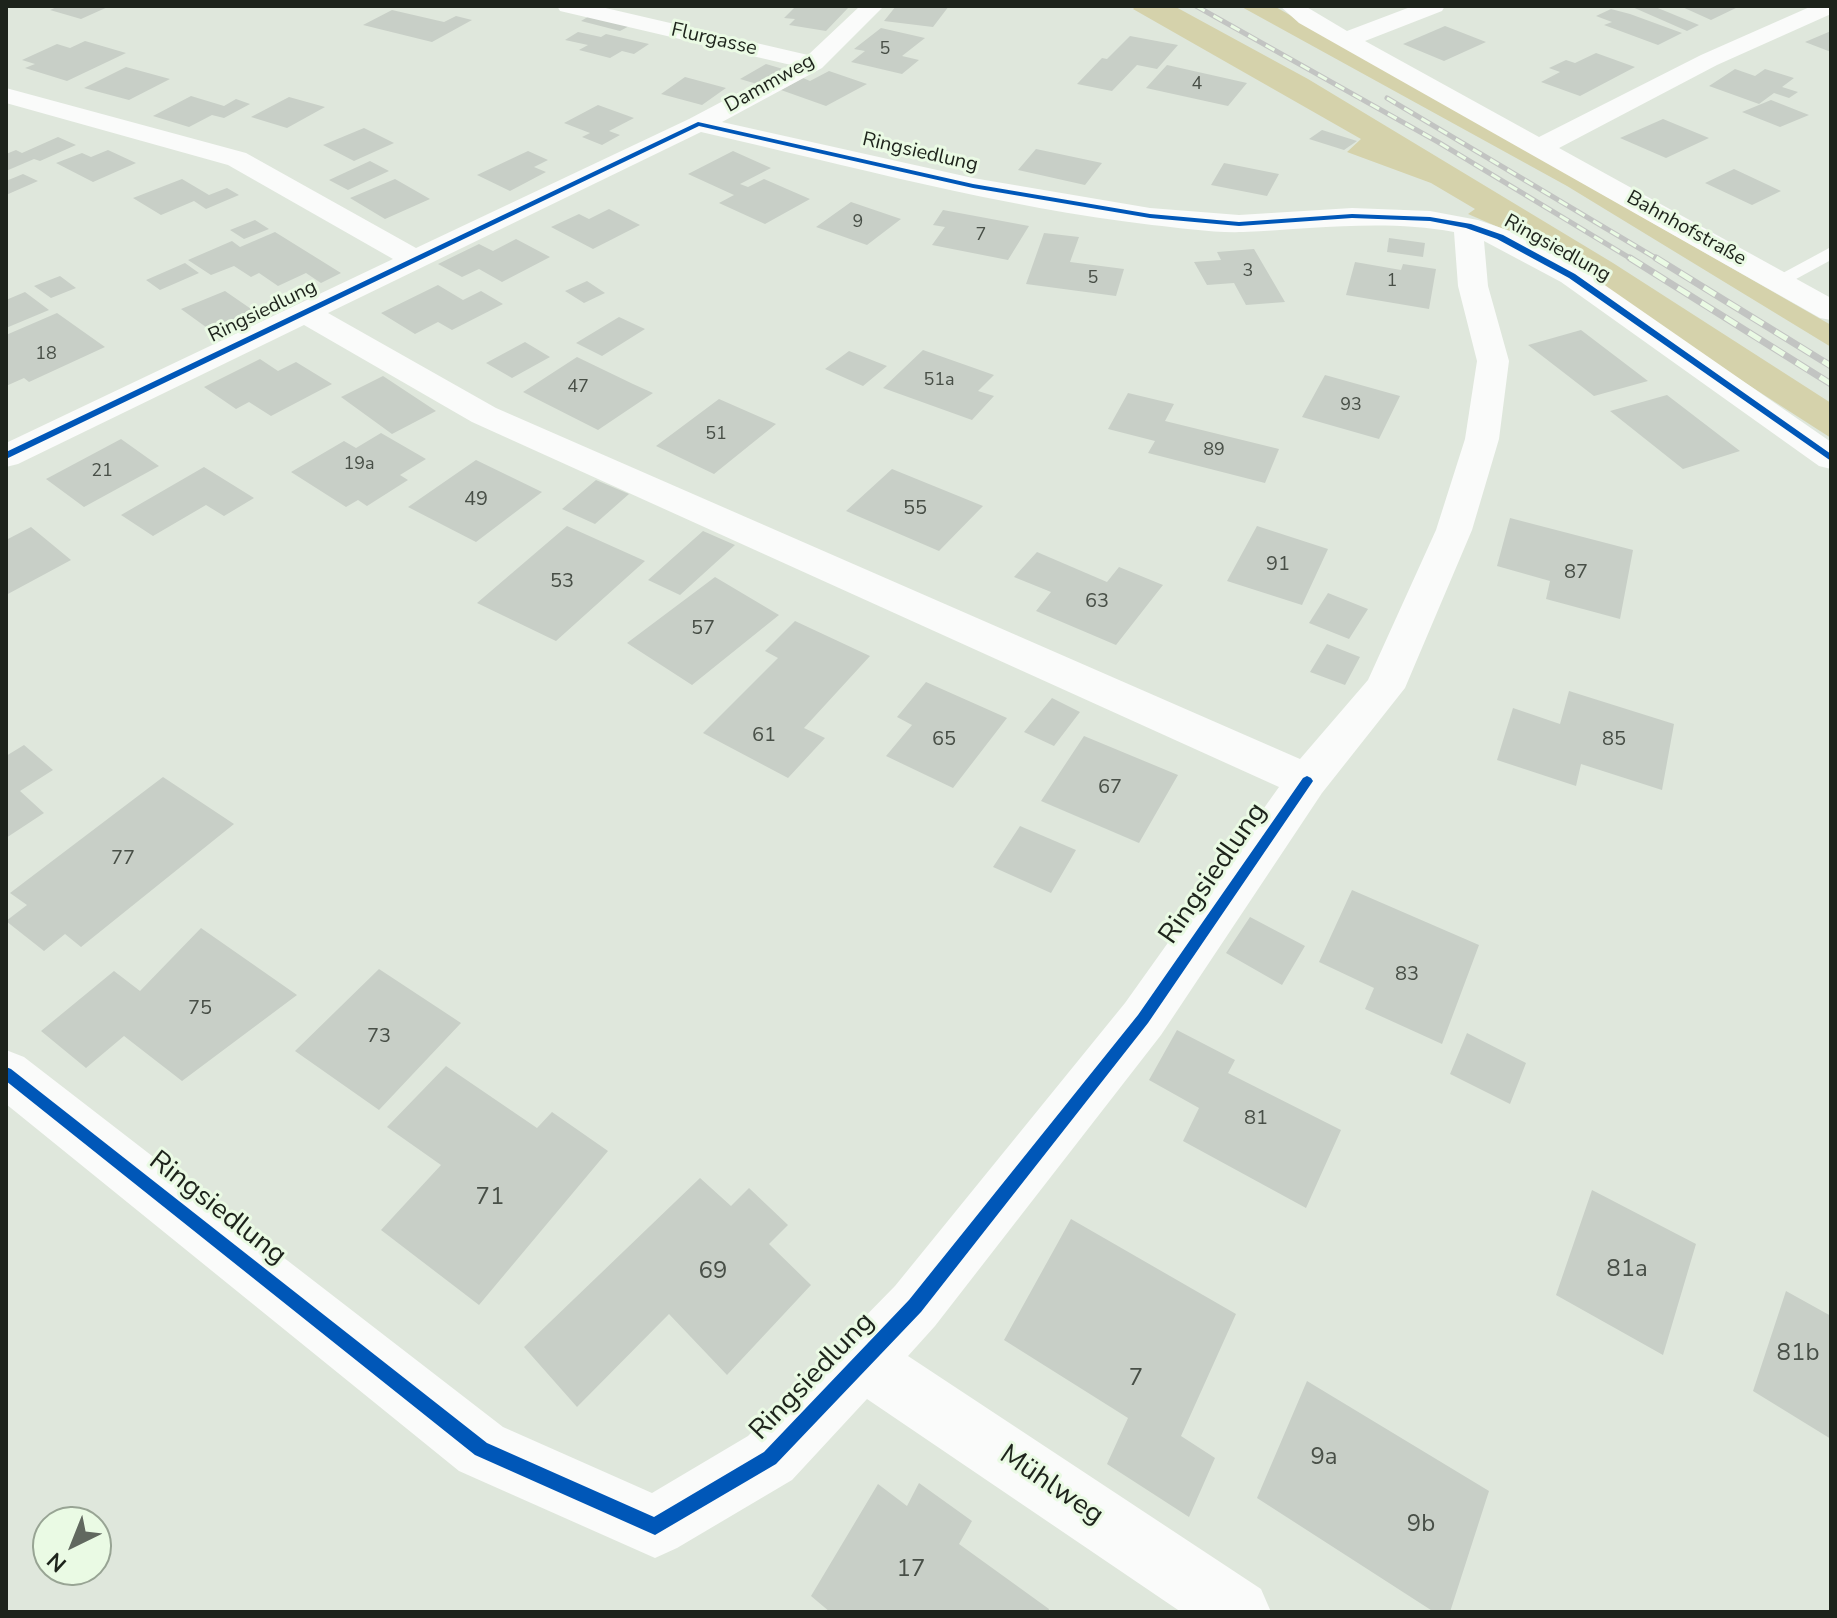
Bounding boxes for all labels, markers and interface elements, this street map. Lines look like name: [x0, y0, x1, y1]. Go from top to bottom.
street label: Flurgasse: [669, 18, 759, 62]
house number: 5: [880, 39, 890, 61]
street label: Dammweg: [721, 50, 819, 118]
house number: 4: [1192, 74, 1202, 96]
street label: Ringsiedlung: [860, 128, 980, 178]
street label: Bahnhofstraße: [1622, 186, 1750, 272]
street label: Ringsiedlung: [1500, 210, 1614, 288]
house number: 9: [853, 212, 863, 234]
house number: 7: [976, 225, 986, 247]
house number: 3: [1243, 261, 1253, 283]
house number: 5: [1088, 268, 1098, 290]
house number: 1: [1387, 271, 1397, 293]
street label: Ringsiedlung: [205, 275, 321, 349]
house number: 18: [35, 344, 57, 366]
house number: 51a: [923, 370, 955, 392]
house number: 47: [567, 377, 589, 399]
house number: 93: [1340, 395, 1362, 417]
house number: 51: [705, 424, 727, 446]
house number: 89: [1203, 440, 1225, 462]
house number: 19a: [343, 454, 375, 476]
house number: 21: [91, 461, 113, 483]
house number: 49: [464, 488, 488, 512]
house number: 55: [903, 497, 927, 521]
house number: 91: [1266, 553, 1290, 577]
house number: 87: [1564, 561, 1588, 585]
house number: 53: [550, 570, 574, 594]
house number: 63: [1085, 590, 1109, 614]
house number: 57: [691, 617, 715, 641]
house number: 61: [752, 724, 776, 748]
house number: 65: [932, 728, 956, 752]
house number: 85: [1602, 728, 1626, 752]
house number: 67: [1098, 776, 1122, 800]
street label: Ringsiedlung: [1153, 797, 1275, 951]
house number: 77: [111, 847, 135, 871]
house number: 83: [1395, 963, 1419, 987]
house number: 75: [188, 997, 212, 1021]
house number: 73: [367, 1025, 391, 1049]
house number: 81: [1244, 1107, 1268, 1131]
street label: Ringsiedlung: [142, 1145, 292, 1273]
house number: 71: [476, 1184, 504, 1212]
house number: 81a: [1606, 1256, 1648, 1284]
house number: 69: [699, 1258, 727, 1286]
street label: Ringsiedlung: [744, 1306, 882, 1448]
house number: 81b: [1777, 1340, 1819, 1368]
house number: 7: [1129, 1365, 1143, 1393]
street label: Mühlweg: [993, 1439, 1109, 1533]
house number: 9a: [1310, 1444, 1338, 1472]
north arrow: [32, 1506, 112, 1586]
house number: 9b: [1407, 1511, 1435, 1539]
text: N: [41, 1546, 73, 1579]
house number: 17: [897, 1556, 925, 1584]

